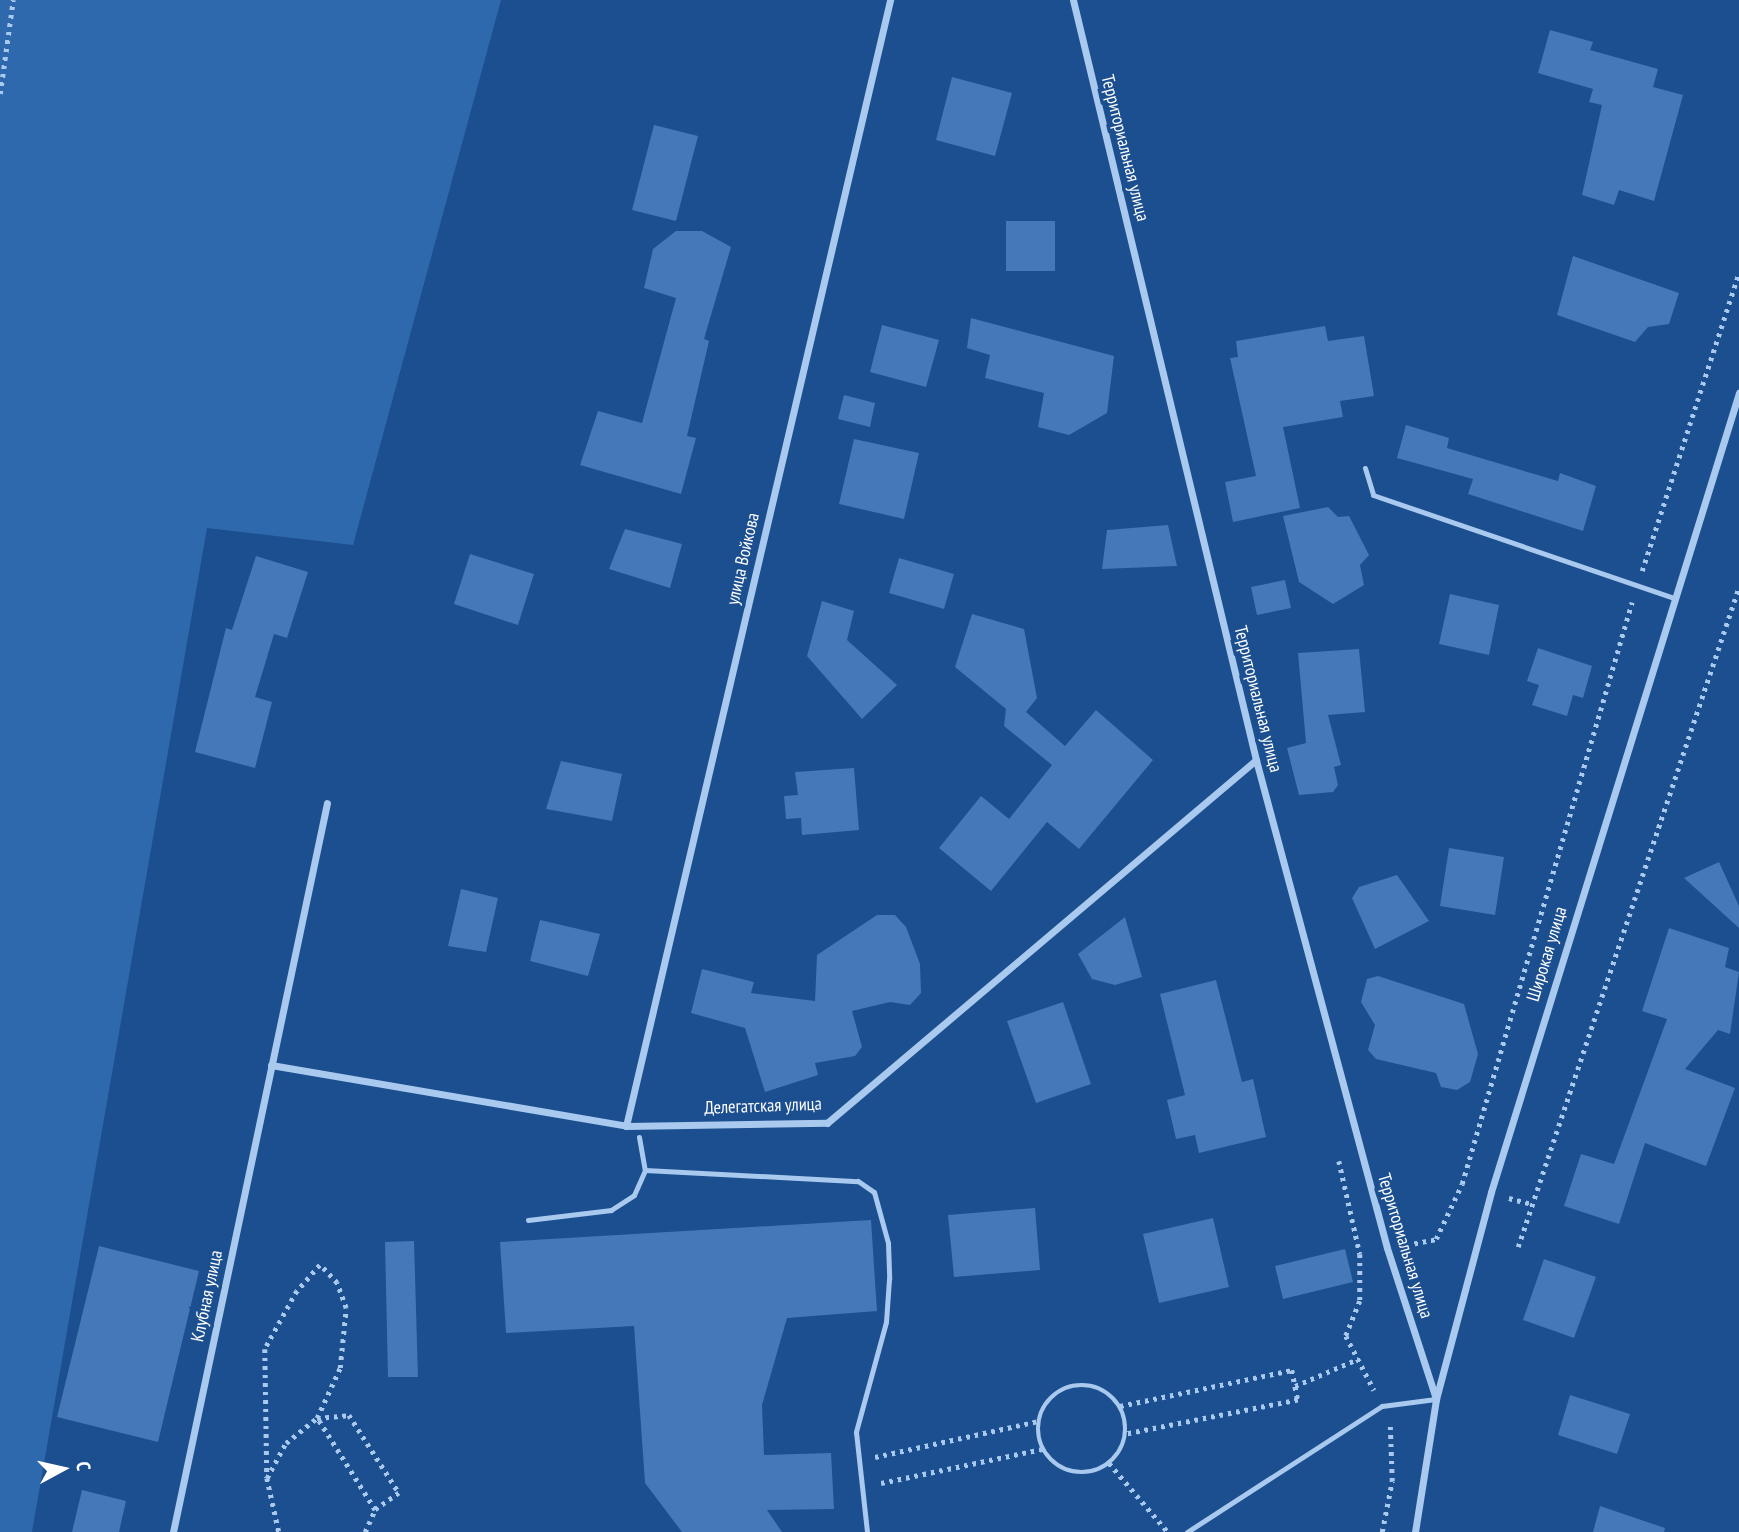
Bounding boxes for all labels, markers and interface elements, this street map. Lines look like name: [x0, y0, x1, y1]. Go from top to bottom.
street label: Территориальная улица: [1096, 72, 1154, 224]
street label: улица Войкова: [722, 511, 764, 607]
street label: Территориальная улица: [1229, 623, 1287, 775]
street label: Широкая улица: [1522, 904, 1572, 1004]
street label: Делегатская улица: [704, 1093, 822, 1119]
street label: Территориальная улица: [1373, 1171, 1437, 1321]
street label: Клубная улица: [187, 1248, 227, 1344]
north arrow: [28, 1434, 98, 1504]
text: С: [71, 1460, 96, 1472]

